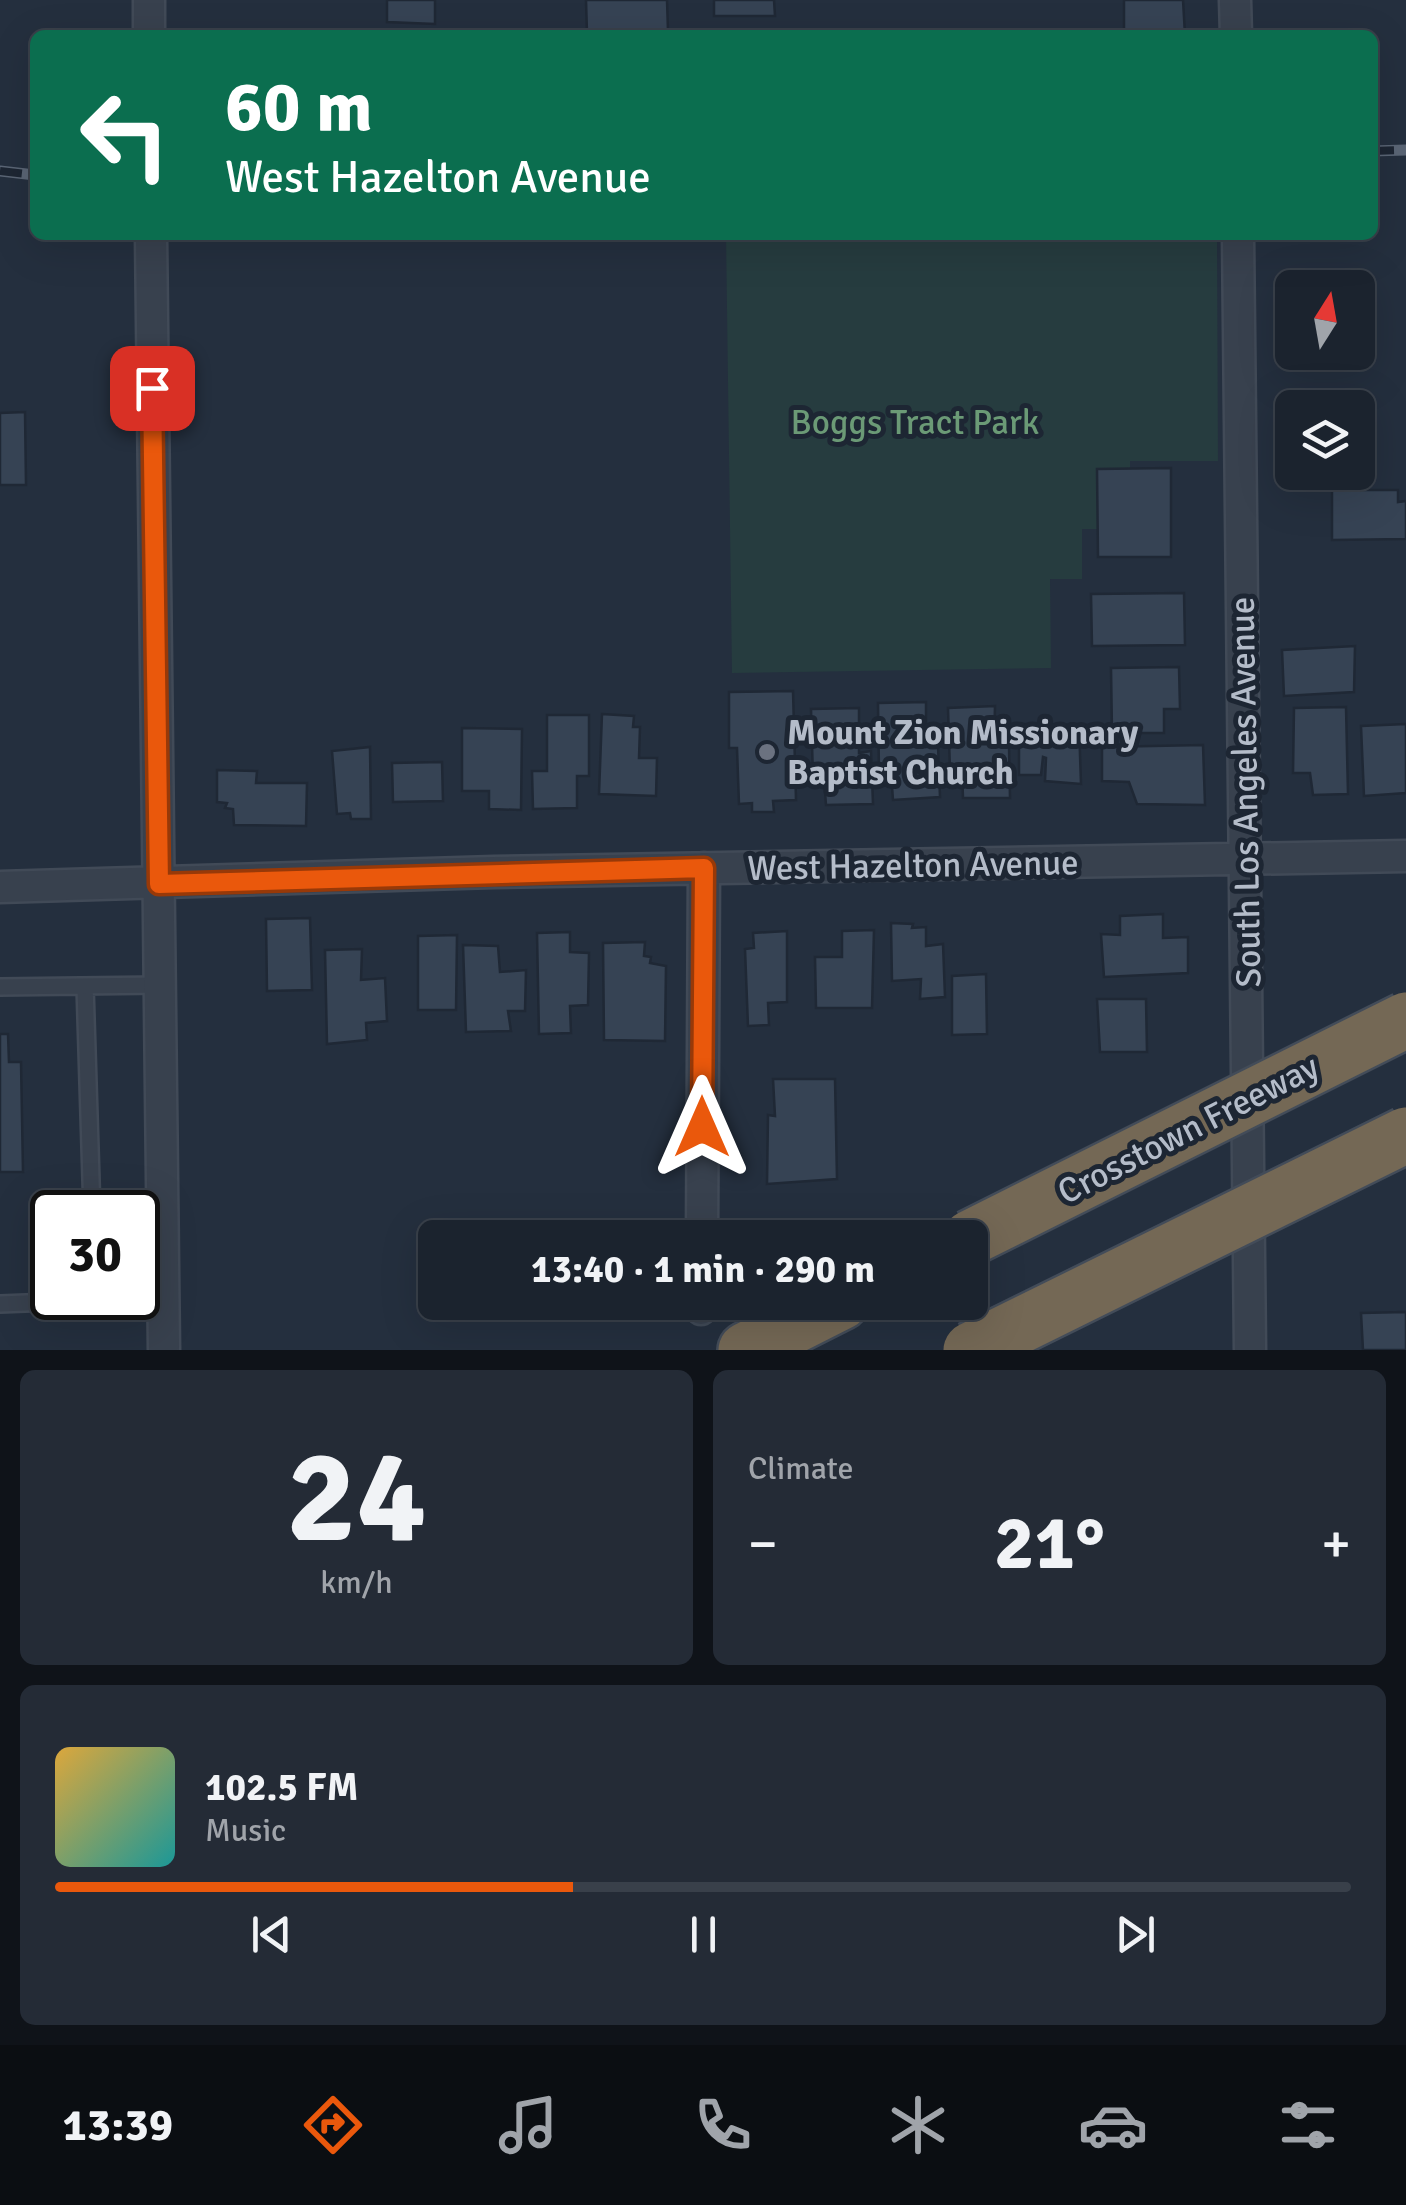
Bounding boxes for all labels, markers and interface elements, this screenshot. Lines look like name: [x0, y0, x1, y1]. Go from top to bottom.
text: 60 m: [225, 64, 373, 150]
icon: left: [60, 70, 190, 200]
text: West Hazelton Avenue: [225, 150, 651, 205]
north arrow: [1275, 270, 1375, 370]
map controls: [1275, 270, 1375, 490]
pin: [110, 346, 195, 431]
icon: arrive: [125, 361, 180, 416]
button: layers: [1275, 390, 1375, 490]
park label: Boggs Tract Park: [791, 401, 1039, 444]
street label: South Los Angeles Avenue: [1221, 596, 1270, 988]
place label: Mount Zion Missionary Baptist Church: [787, 711, 1139, 794]
marker: Mount Zion Missionary Baptist Church: [756, 741, 778, 763]
street label: West Hazelton Avenue: [747, 841, 1079, 890]
street label: Crosstown Freeway: [1051, 1045, 1326, 1214]
position arrow: [650, 1075, 754, 1179]
speed limit sign: 30: [30, 1190, 160, 1320]
text: 13:40 · 1 min · 290 m: [531, 1246, 875, 1293]
text: 24: [286, 1418, 427, 1578]
text: Climate: [748, 1449, 854, 1488]
text: 21°: [994, 1497, 1105, 1590]
text: −: [748, 1510, 778, 1578]
text: +: [1321, 1510, 1351, 1578]
text: km/h: [320, 1563, 393, 1602]
text: 102.5 FM: [205, 1764, 358, 1811]
text: Music: [205, 1811, 286, 1850]
icon: previous: [244, 1907, 299, 1962]
icon: pause: [676, 1907, 731, 1962]
icon: next: [1108, 1907, 1163, 1962]
icon: directions: [298, 2090, 368, 2160]
icon: music: [493, 2090, 563, 2160]
icon: phone: [688, 2090, 758, 2160]
icon: climate: [883, 2090, 953, 2160]
icon: car: [1078, 2090, 1148, 2160]
icon: filters: [1273, 2090, 1343, 2160]
text: 13:39: [63, 2098, 173, 2153]

